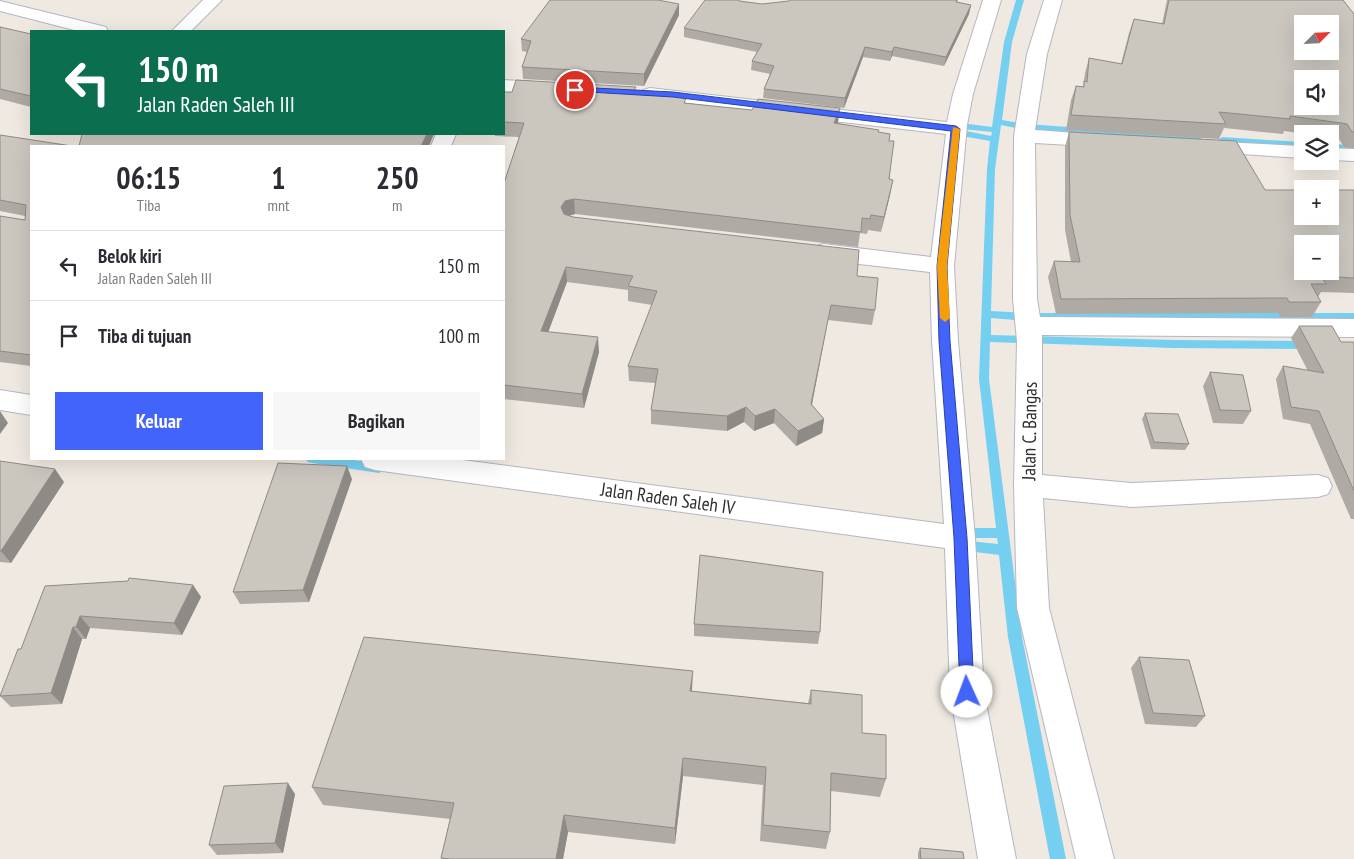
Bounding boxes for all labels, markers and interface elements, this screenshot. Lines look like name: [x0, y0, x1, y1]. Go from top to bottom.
north arrow: [1294, 15, 1339, 60]
map controls: [1294, 15, 1339, 280]
text: 150 m: [138, 46, 219, 92]
icon: left: [55, 50, 120, 115]
pin: [554, 69, 596, 111]
button: sound: [1294, 70, 1339, 115]
icon: arrive: [561, 76, 589, 104]
text: Jalan Raden Saleh III: [138, 90, 295, 118]
button: layers: [1294, 125, 1339, 170]
text: 06:15: [116, 158, 181, 197]
text: 1: [271, 158, 286, 197]
text: 250: [376, 158, 419, 197]
button: +: [1294, 180, 1339, 225]
text: Tiba: [137, 195, 161, 215]
text: mnt: [267, 195, 289, 215]
text: m: [392, 195, 402, 215]
button: −: [1294, 235, 1339, 280]
text: Belok kiri: [98, 244, 162, 268]
icon: left: [55, 252, 83, 280]
text: 150 m: [438, 254, 480, 278]
text: Jalan Raden Saleh III: [98, 268, 212, 288]
icon: arrive: [55, 322, 83, 350]
text: Tiba di tujuan: [98, 324, 191, 348]
text: 100 m: [438, 324, 480, 348]
street label: Jalan C. Bangas: [1016, 382, 1042, 481]
button: Keluar: [55, 392, 263, 450]
button: Bagikan: [273, 392, 480, 450]
street label: Jalan Raden Saleh IV: [598, 477, 737, 519]
position arrow: [940, 665, 992, 717]

